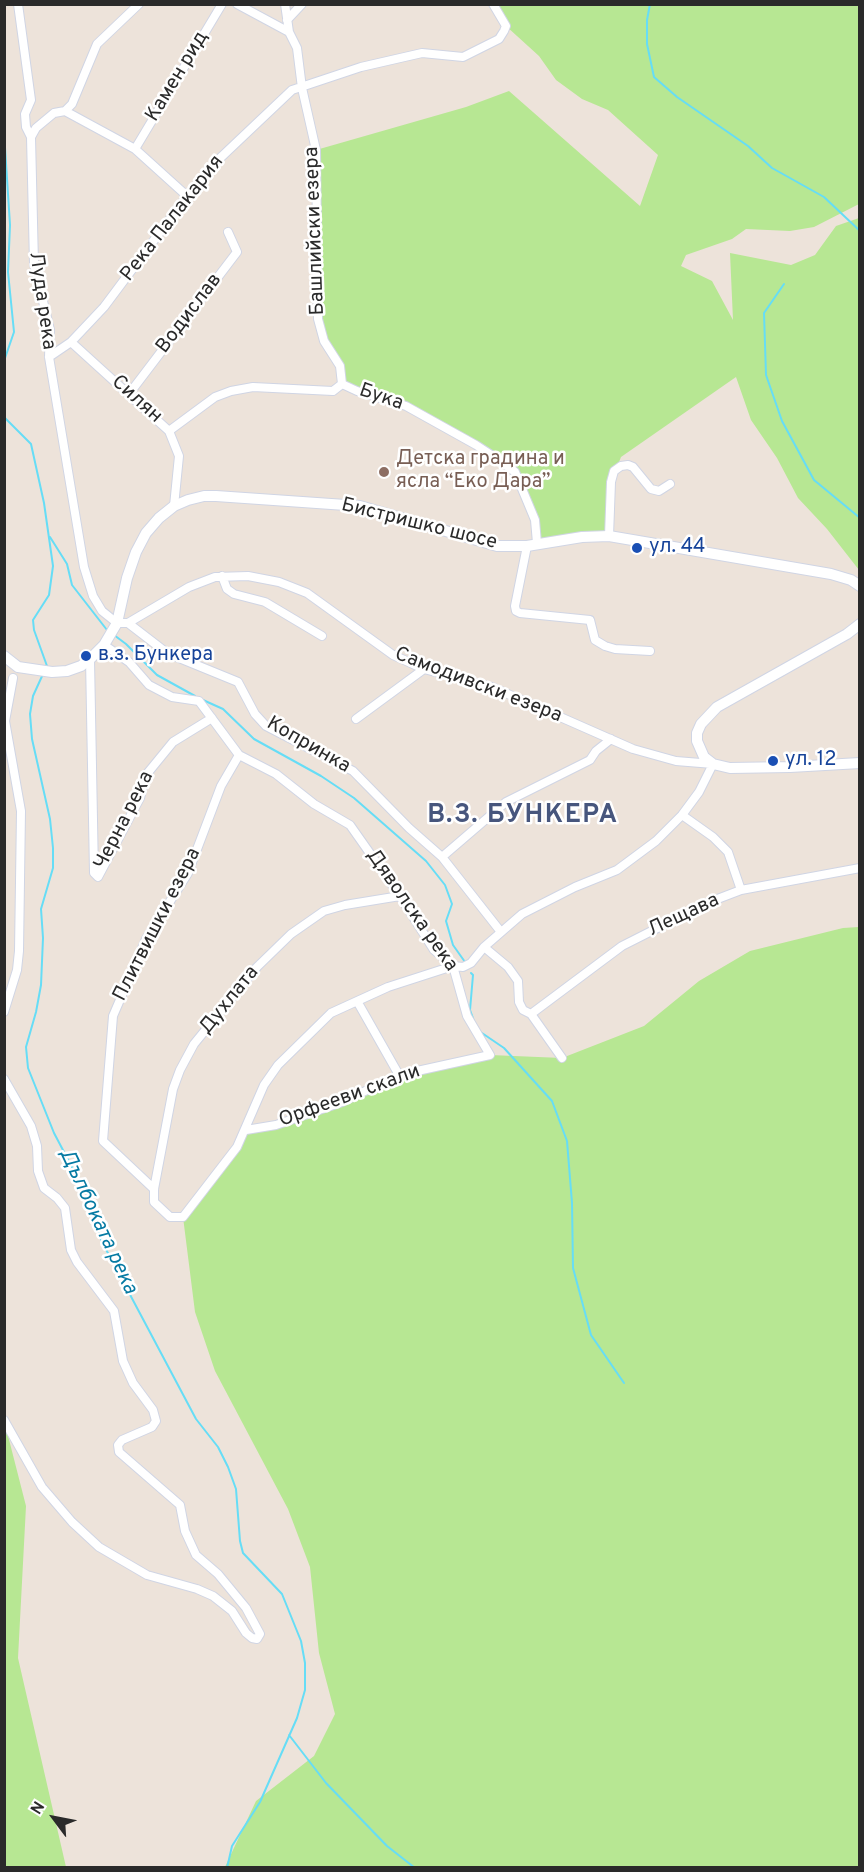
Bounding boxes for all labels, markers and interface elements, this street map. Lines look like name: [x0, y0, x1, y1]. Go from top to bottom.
street label: Камен рид: [142, 27, 214, 127]
street label: Башлийски езера: [301, 146, 331, 316]
street label: Река Палакария: [116, 151, 230, 287]
street label: Луда река: [22, 250, 60, 352]
street label: Водислав: [152, 269, 228, 359]
street label: Силян: [106, 371, 166, 429]
street label: Бука: [356, 379, 406, 417]
place label: Детска градина и ясла “Еко Дара”: [396, 448, 565, 495]
marker: Детска градина и ясла “Еко Дара”: [377, 465, 391, 479]
street label: Бистришко шосе: [339, 494, 499, 556]
place label: ул. 44: [649, 536, 706, 560]
marker: ул. 44: [630, 541, 644, 555]
street label: Самодивски езера: [391, 643, 565, 729]
place label: в.з. Бункера: [98, 644, 213, 668]
marker: в.з. Бункера: [79, 649, 93, 663]
street label: Копринка: [262, 712, 354, 780]
place label: ул. 12: [785, 749, 836, 773]
marker: ул. 12: [766, 754, 780, 768]
street label: Черна река: [90, 768, 160, 874]
district label: В.З. БУНКЕРА: [427, 801, 619, 833]
street label: Плитвишки езера: [109, 844, 207, 1006]
street label: Дяволска река: [360, 845, 462, 977]
street label: Лещава: [644, 889, 724, 943]
street label: Духлата: [195, 962, 265, 1040]
street label: Орфееви скали: [276, 1060, 424, 1134]
water label: Дълбоката река: [52, 1145, 142, 1299]
north arrow: [24, 1788, 84, 1848]
text: N: [27, 1798, 50, 1819]

